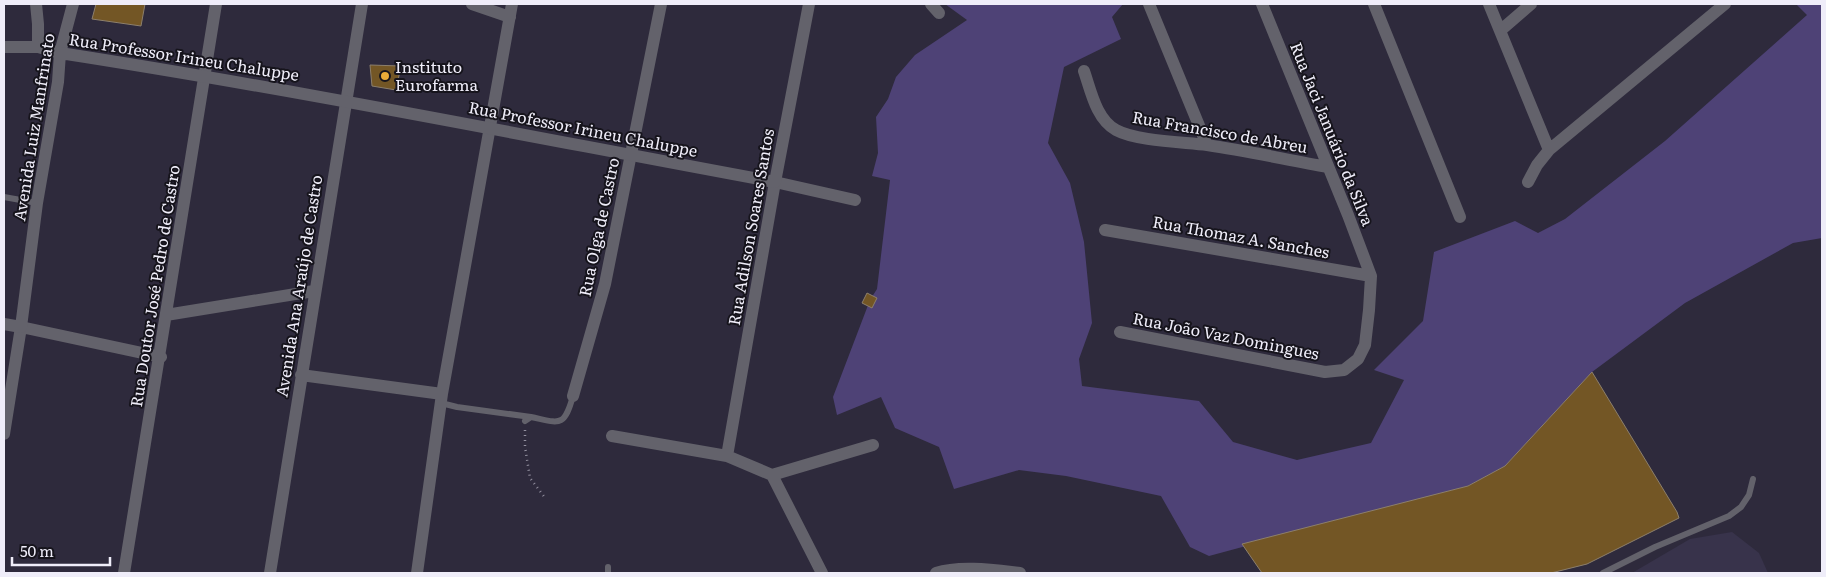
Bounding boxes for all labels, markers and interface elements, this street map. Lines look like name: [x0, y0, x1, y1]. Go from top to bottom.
street label: Rua Professor Irineu Chaluppe: [67, 26, 301, 86]
street label: Avenida Luiz Manfrinato: [6, 31, 60, 222]
street label: Rua Jaci Januário da Silva: [1285, 38, 1381, 230]
place label: Instituto Eurofarma: [395, 54, 479, 96]
marker: Instituto Eurofarma: [379, 70, 391, 82]
street label: Rua Professor Irineu Chaluppe: [467, 94, 700, 162]
street label: Rua Francisco de Abreu: [1131, 104, 1310, 158]
street label: Rua Adilson Soares Santos: [721, 127, 779, 327]
street label: Rua Olga de Castro: [572, 155, 624, 298]
street label: Rua Doutor José Pedro de Castro: [123, 163, 185, 409]
street label: Avenida Ana Araújo de Castro: [269, 173, 327, 399]
street label: Rua Thomaz A. Sanches: [1151, 209, 1331, 263]
street label: Rua João Vaz Domingues: [1131, 305, 1321, 365]
scale bar: [12, 534, 110, 566]
text: 50 m: [20, 539, 54, 562]

